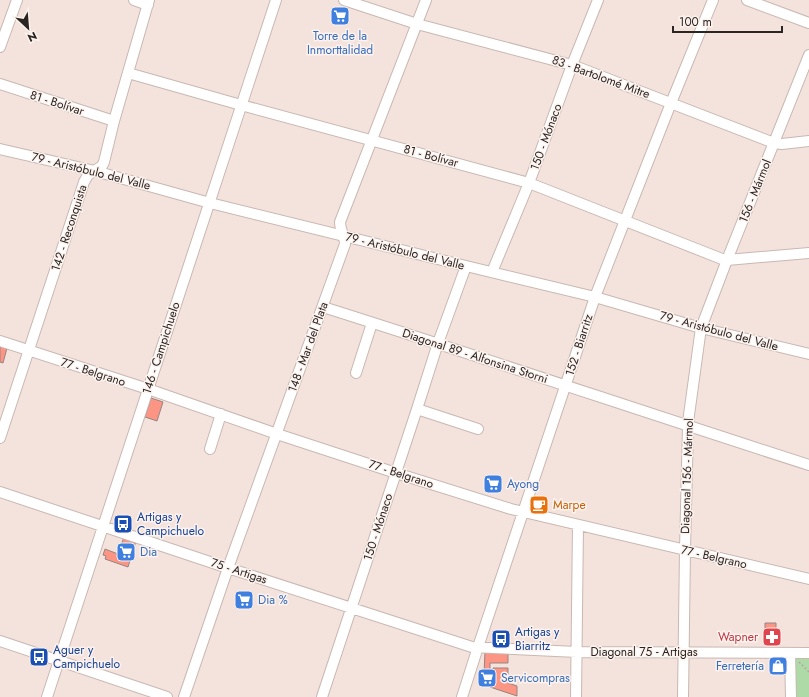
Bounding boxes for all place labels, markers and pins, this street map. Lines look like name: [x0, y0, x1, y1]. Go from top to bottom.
supermarket icon: Torre de la Inmorttalidad: [329, 5, 351, 27]
place label: Torre de la Inmorttalidad: [307, 27, 373, 59]
supermarket icon: Ayong: [482, 473, 504, 495]
place label: Ayong: [507, 475, 539, 493]
cafe icon: Marpe: [528, 494, 550, 516]
place label: Marpe: [553, 496, 586, 514]
place label: Artigas y Campichuelo: [137, 508, 205, 540]
bus stop icon: Artigas y Campichuelo: [112, 513, 134, 535]
supermarket icon: Dia: [115, 541, 137, 563]
place label: Dia: [140, 543, 157, 561]
supermarket icon: Dia %: [233, 589, 255, 611]
place label: Dia %: [258, 591, 288, 609]
place label: Artigas y Biarritz: [515, 623, 560, 655]
pharmacy icon: Wapner: [761, 626, 783, 648]
bus stop icon: Artigas y Biarritz: [490, 628, 512, 650]
place label: Wapner: [718, 628, 759, 646]
place label: Aguer y Campichuelo: [53, 641, 121, 673]
bus stop icon: Aguer y Campichuelo: [28, 646, 50, 668]
shop icon: Ferretería: [767, 655, 789, 677]
place label: Ferretería: [716, 657, 764, 675]
supermarket icon: Servicompras: [476, 667, 498, 689]
place label: Servicompras: [501, 669, 570, 687]

